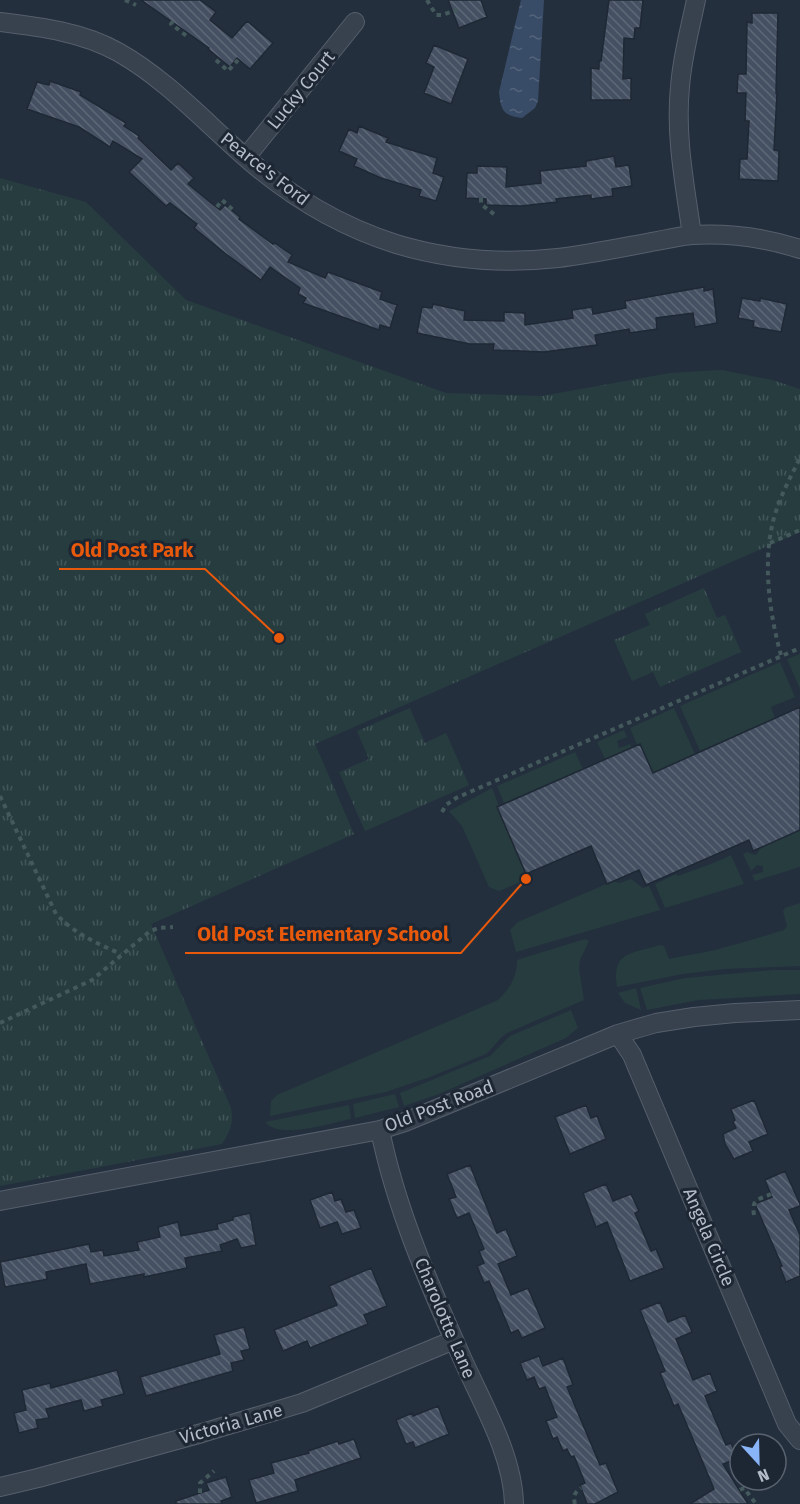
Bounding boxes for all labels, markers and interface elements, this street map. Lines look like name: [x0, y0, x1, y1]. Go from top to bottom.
street label: Lucky Court: [263, 46, 340, 134]
street label: Pearce's Ford: [216, 128, 314, 210]
callout: Old Post Park: [59, 531, 205, 569]
text: Old Post Park: [71, 538, 194, 562]
callout: Old Post Elementary School: [185, 915, 461, 953]
text: Old Post Elementary School: [197, 922, 449, 946]
street label: Old Post Road: [381, 1075, 497, 1137]
street label: Angela Circle: [678, 1185, 740, 1289]
street label: Charolotte Lane: [410, 1254, 480, 1382]
street label: Victoria Lane: [177, 1399, 285, 1449]
north arrow: [728, 1432, 788, 1492]
text: N: [755, 1465, 772, 1486]

